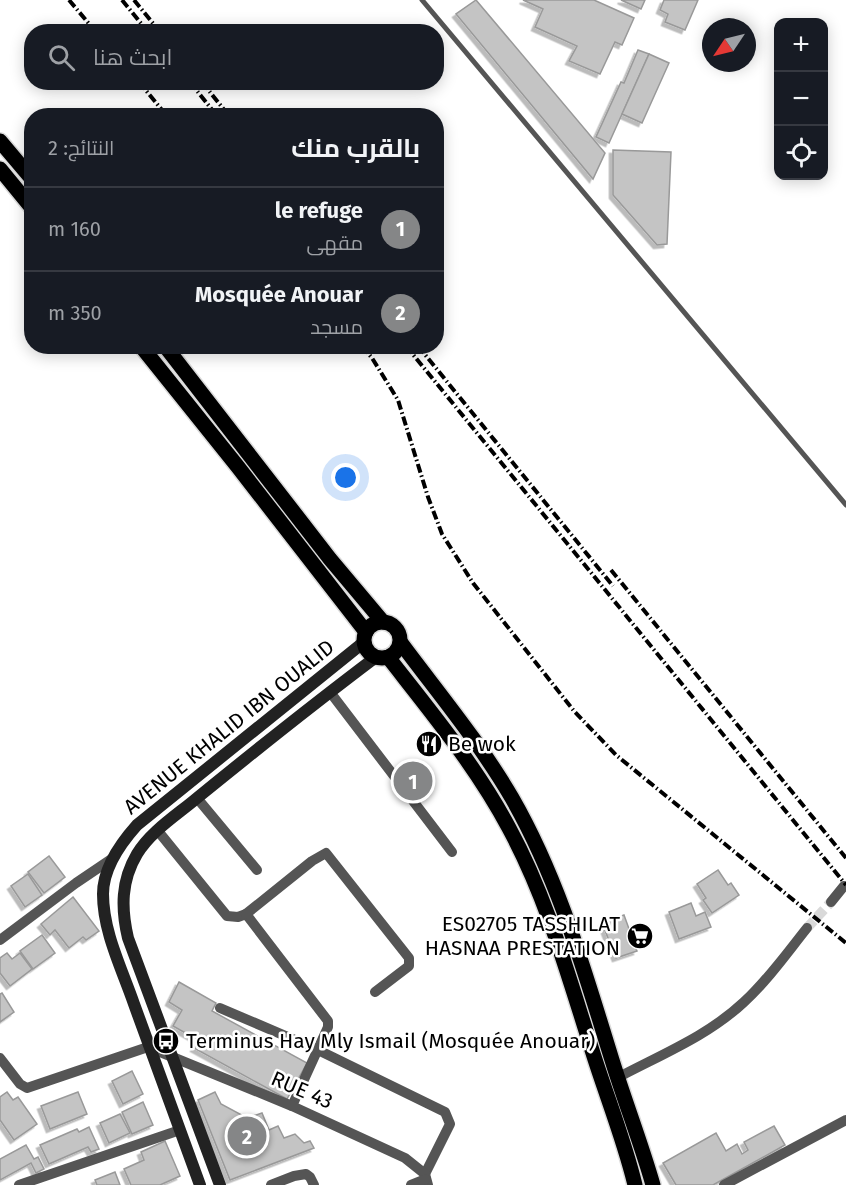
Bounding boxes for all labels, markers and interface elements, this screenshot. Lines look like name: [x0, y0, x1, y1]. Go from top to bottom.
north arrow: [702, 18, 756, 72]
map controls: [774, 18, 828, 180]
button: +: [774, 18, 828, 72]
search box: [24, 24, 444, 90]
icon: search: [45, 41, 78, 74]
text: ابحث هنا: [93, 44, 172, 71]
button: −: [774, 72, 828, 126]
button: locate: [774, 126, 828, 180]
text: بالقرب منك: [291, 133, 420, 164]
text: النتائج: 2: [48, 136, 114, 160]
text: le refuge: [275, 197, 363, 224]
text: 160 m: [48, 217, 101, 241]
text: 1: [396, 217, 405, 241]
text: مقهى: [307, 231, 363, 255]
text: Mosquée Anouar: [195, 281, 363, 308]
text: 350 m: [48, 301, 102, 325]
text: 2: [395, 301, 406, 325]
text: مسجد: [310, 315, 363, 339]
your location: [331, 463, 360, 492]
street label: AVENUE KHALID IBN OUALID: [118, 634, 340, 820]
restaurant icon: Be wok: [414, 729, 444, 759]
place label: Be wok: [448, 731, 516, 757]
pin: 1: [394, 758, 432, 804]
place label: ES02705 TASSHILAT HASNAA PRESTATION: [425, 911, 620, 961]
supermarket icon: ES02705 TASSHILAT HASNAA PRESTATION: [625, 921, 655, 951]
bus stop icon: Terminus Hay Mly Ismail (Mosquée Anouar): [151, 1026, 181, 1056]
place label: Terminus Hay Mly Ismail (Mosquée Anouar): [186, 1028, 595, 1054]
street label: RUE 43: [267, 1065, 337, 1115]
pin: 2: [228, 1114, 266, 1158]

